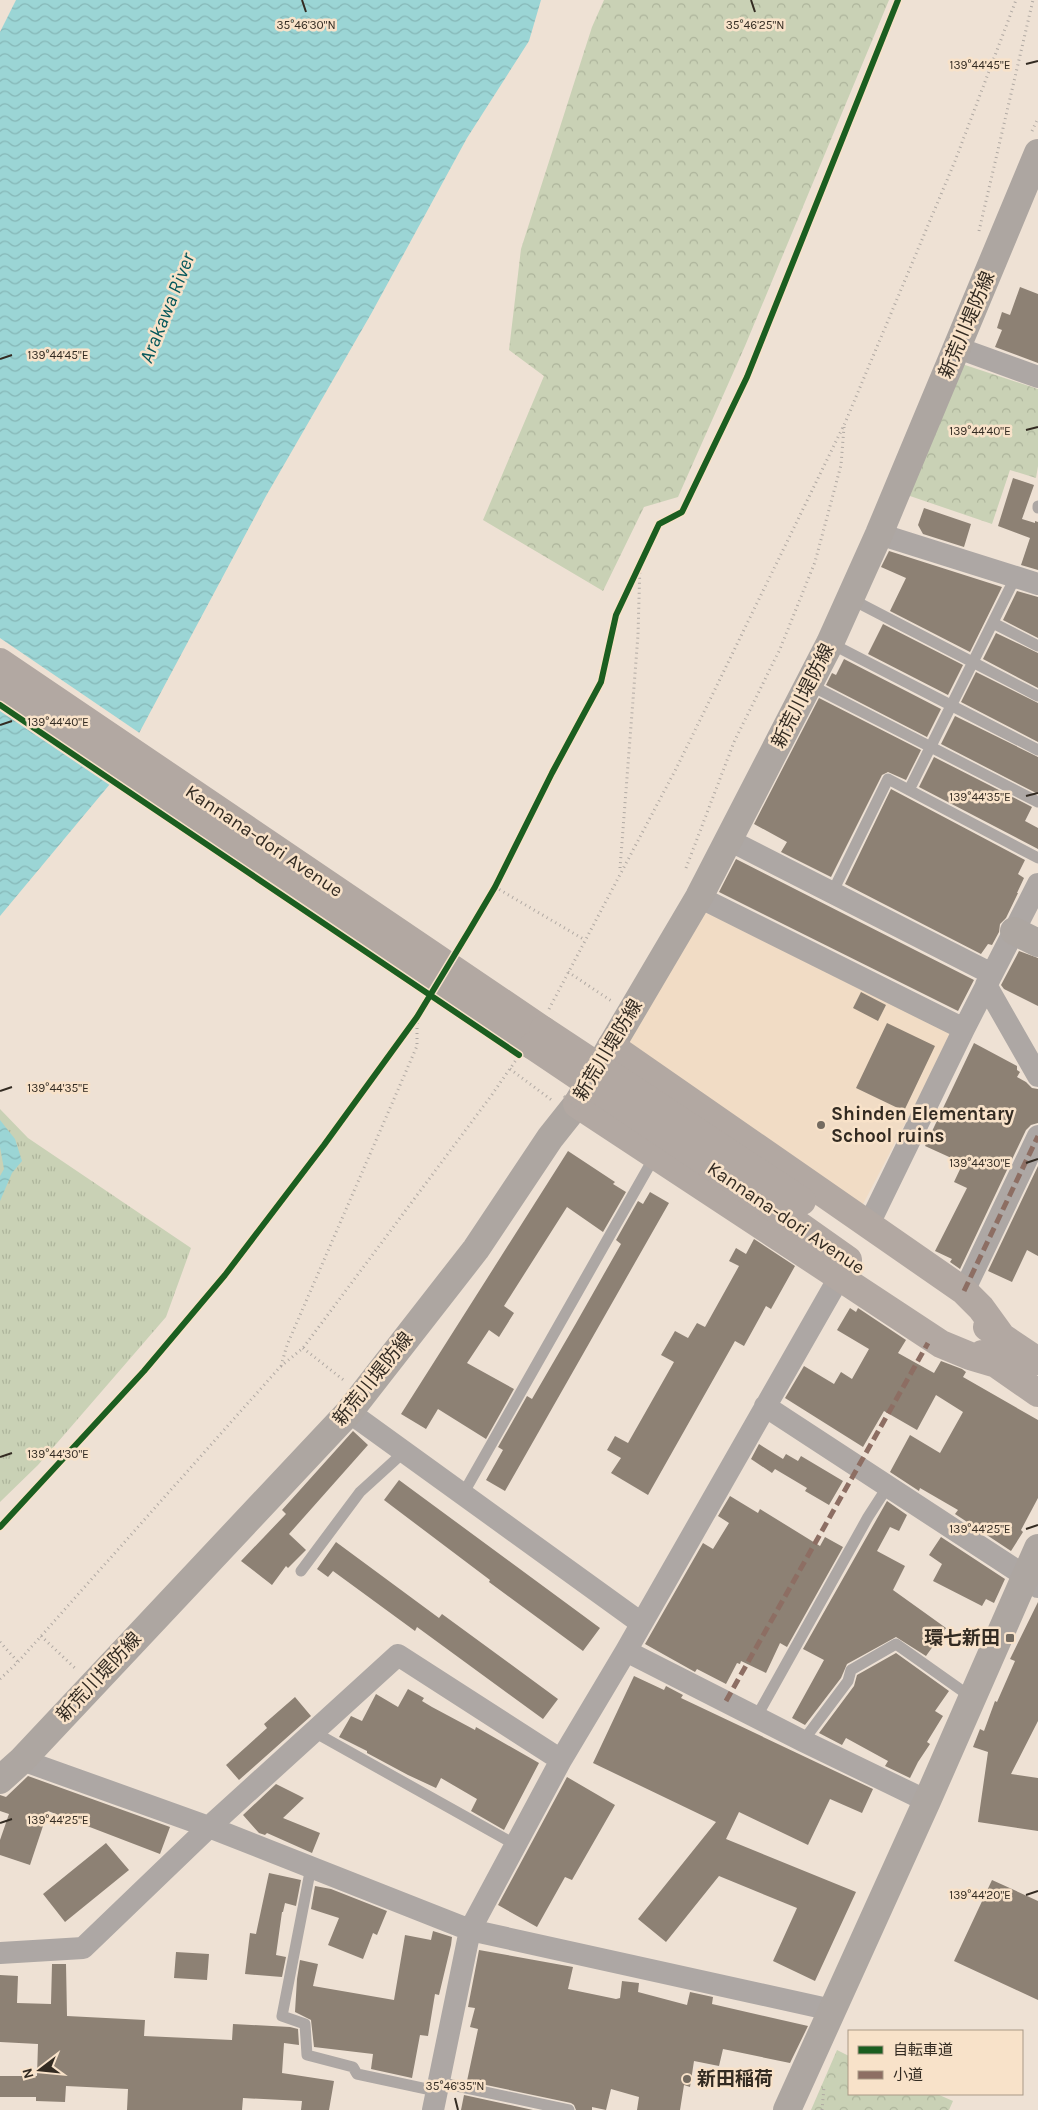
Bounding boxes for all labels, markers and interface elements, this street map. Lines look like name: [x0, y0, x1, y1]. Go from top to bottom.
text: 35°46'30"N: [276, 18, 336, 32]
text: 35°46'25"N: [726, 18, 784, 32]
text: 139°44'45"E: [949, 58, 1011, 72]
water label: Arakawa River: [135, 249, 200, 366]
street label: 新荒川堤防線: [935, 268, 999, 382]
text: 139°44'45"E: [27, 348, 89, 362]
text: 139°44'40"E: [949, 424, 1011, 438]
street label: 新荒川堤防線: [767, 640, 839, 752]
text: 139°44'40"E: [27, 715, 89, 729]
street label: Kannana-dori Avenue: [181, 780, 347, 902]
text: 139°44'35"E: [949, 790, 1011, 804]
street label: 新荒川堤防線: [569, 995, 647, 1105]
text: 139°44'35"E: [27, 1081, 89, 1095]
place label: Shinden Elementary School ruins: [831, 1103, 1014, 1147]
marker: Shinden Elementary School ruins: [815, 1119, 827, 1131]
text: 139°44'30"E: [949, 1156, 1011, 1170]
street label: Kannana-dori Avenue: [703, 1157, 869, 1279]
street label: 新荒川堤防線: [329, 1328, 417, 1430]
text: 139°44'30"E: [27, 1447, 89, 1461]
text: 139°44'25"E: [949, 1522, 1011, 1536]
place label: 環七新田: [924, 1627, 1000, 1649]
street label: 新荒川堤防線: [52, 1628, 146, 1726]
marker: 環七新田: [1004, 1632, 1016, 1644]
text: 139°44'25"E: [27, 1813, 89, 1827]
text: 139°44'20"E: [949, 1888, 1011, 1902]
legend: [848, 2030, 1023, 2095]
text: 自転車道: [893, 2041, 953, 2059]
north arrow: [15, 2045, 65, 2095]
text: N: [18, 2066, 38, 2081]
text: 小道: [893, 2066, 923, 2084]
place label: 新田稲荷: [697, 2068, 773, 2090]
marker: 新田稲荷: [681, 2073, 693, 2085]
text: 35°46'35"N: [426, 2079, 484, 2093]

